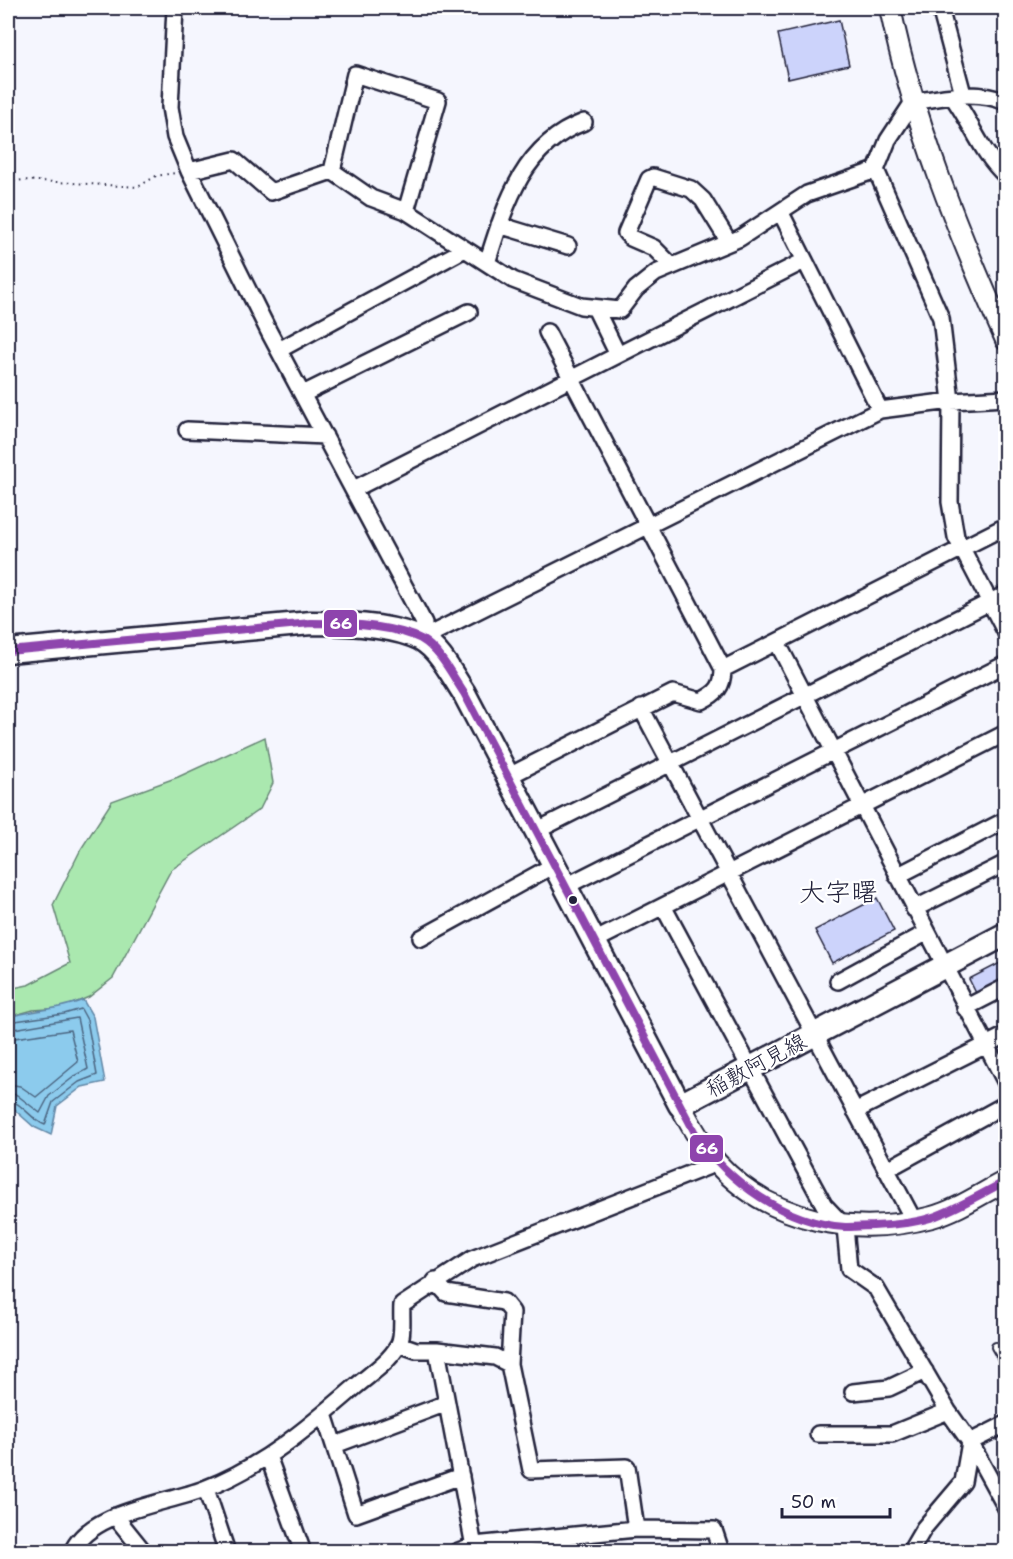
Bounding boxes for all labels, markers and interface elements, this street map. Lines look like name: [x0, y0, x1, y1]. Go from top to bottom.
line badge: 66: [323, 609, 358, 638]
text: 66: [330, 613, 352, 634]
district label: 大字曙: [799, 874, 877, 909]
unlabelled marker: [567, 894, 579, 906]
street label: 稲敷阿見線: [701, 1026, 811, 1104]
line badge: 66: [689, 1134, 724, 1163]
text: 66: [696, 1138, 718, 1159]
scale bar: [782, 1481, 890, 1519]
text: 50 m: [791, 1490, 836, 1514]

